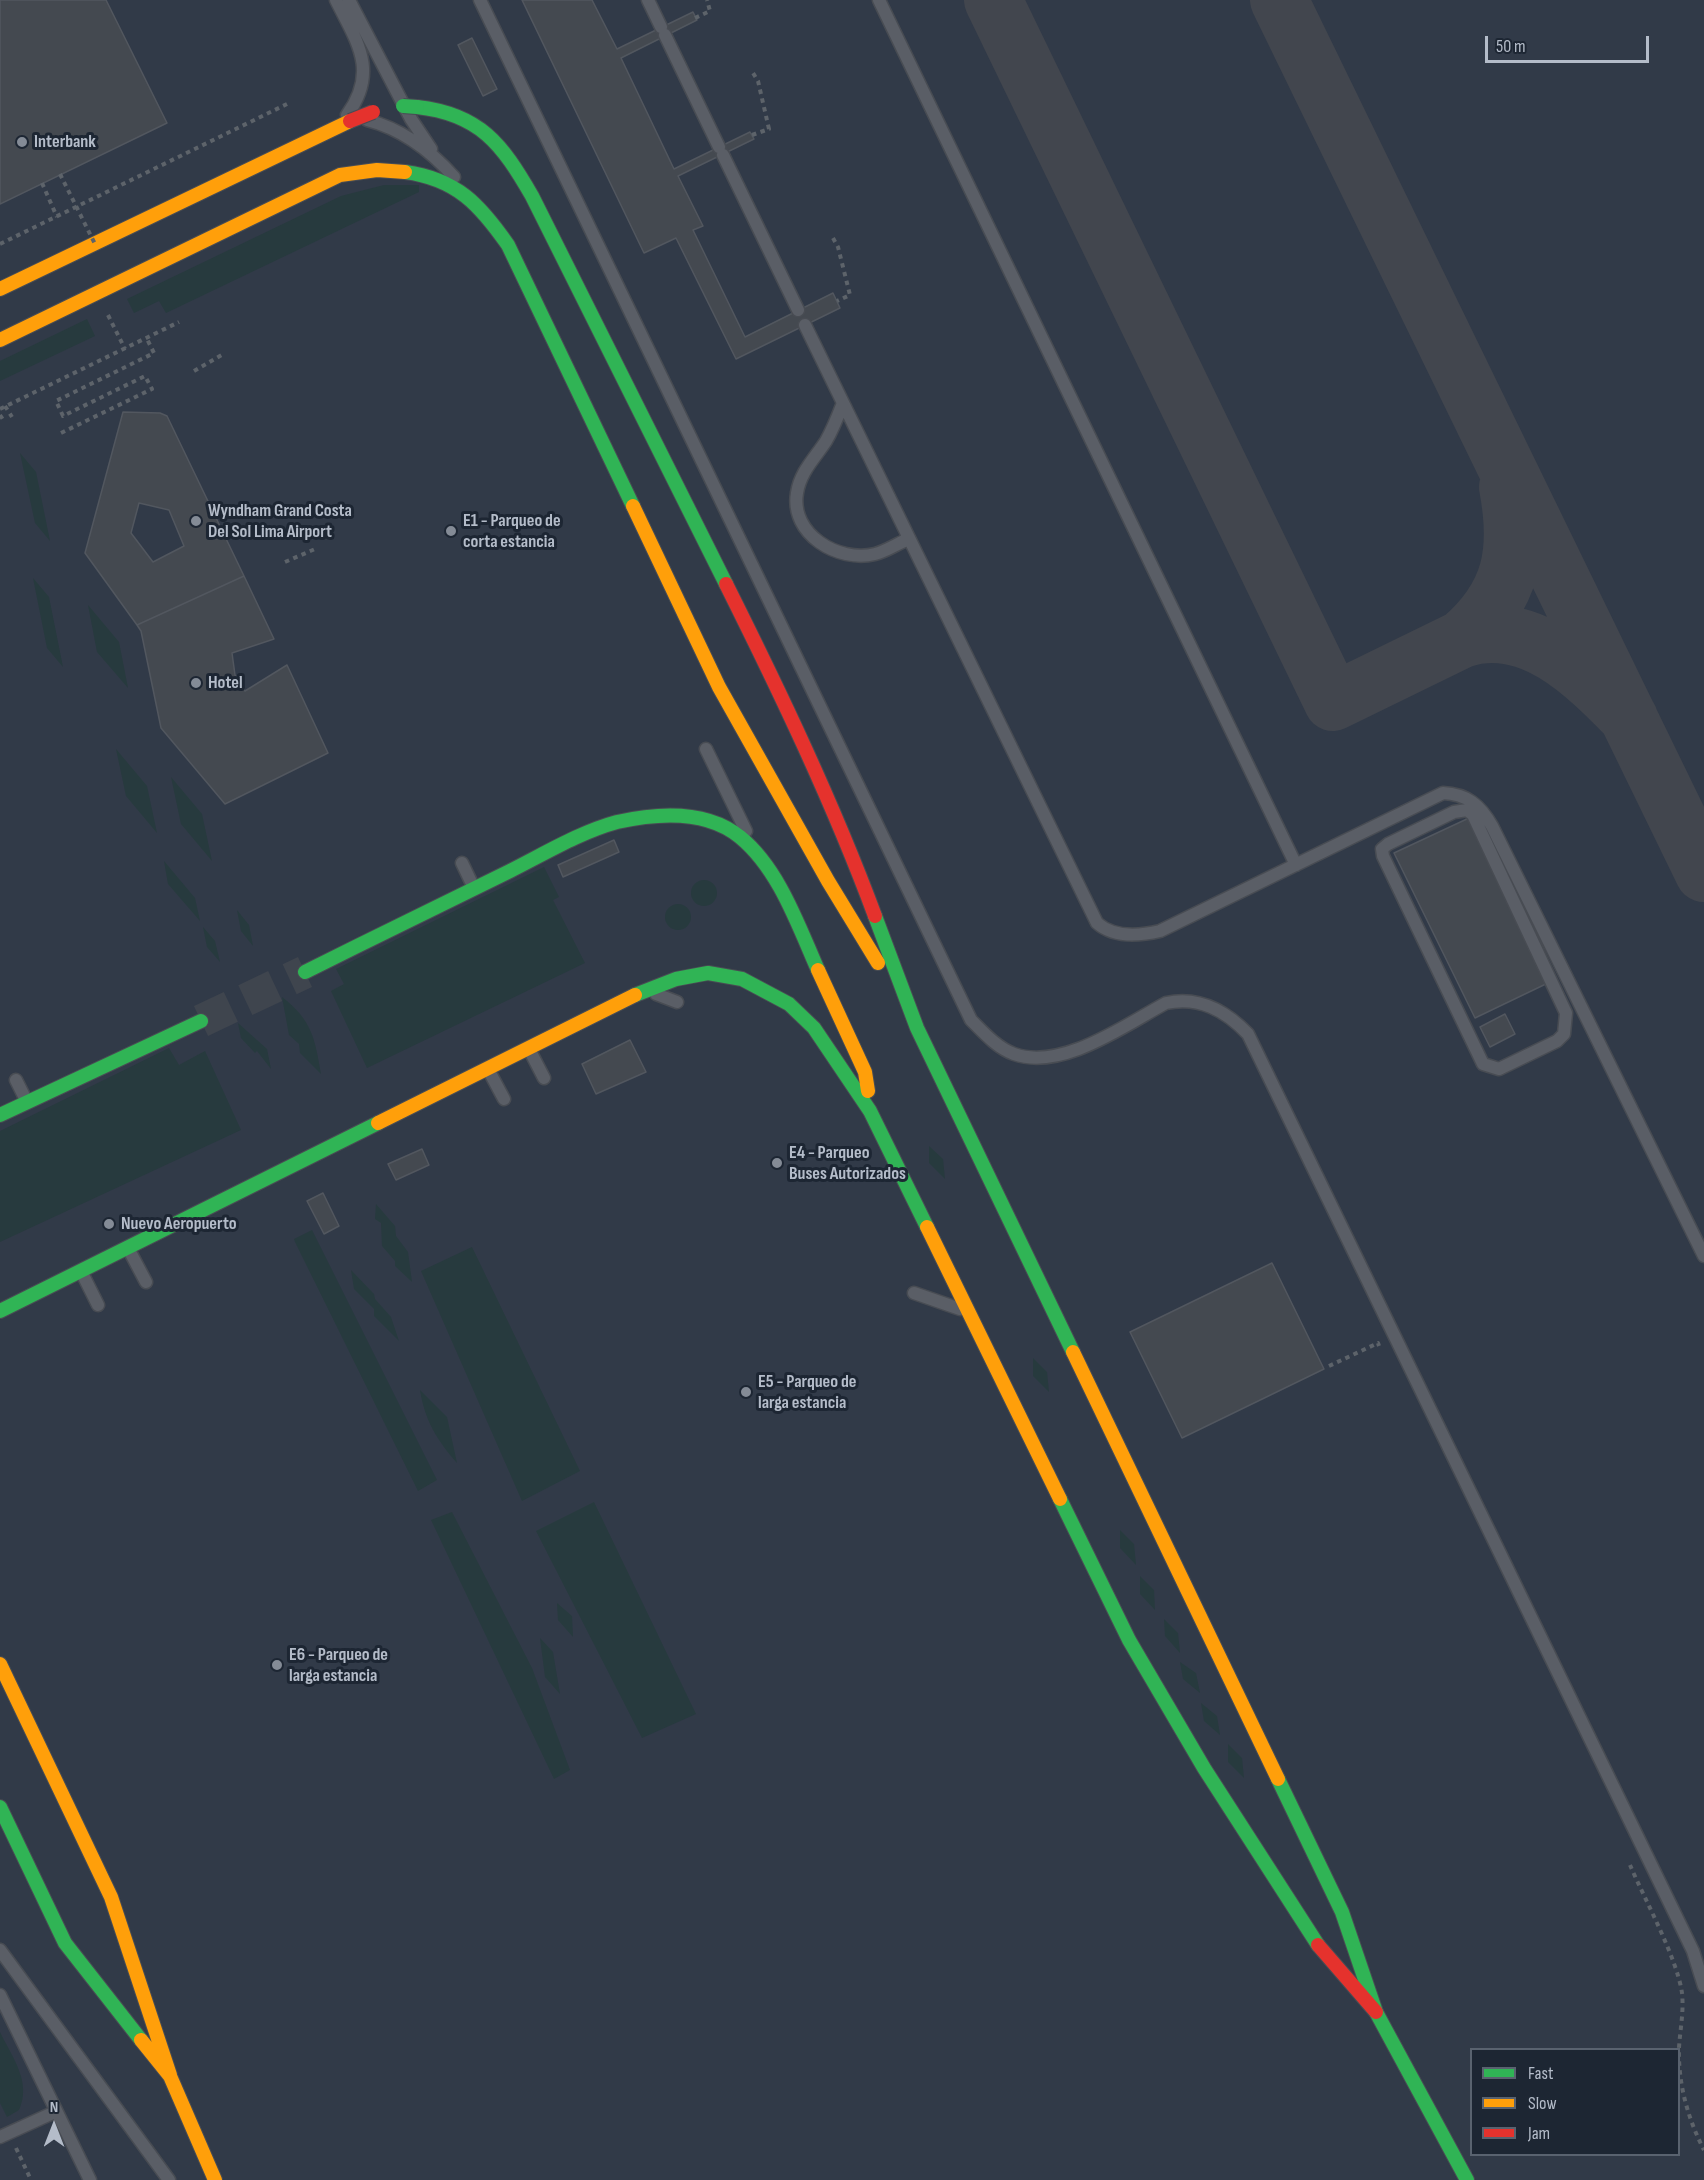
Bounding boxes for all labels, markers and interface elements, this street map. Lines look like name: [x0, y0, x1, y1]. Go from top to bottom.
scale bar: [1488, 24, 1652, 62]
text: 50 m: [1496, 36, 1526, 57]
place label: Interbank: [34, 131, 96, 153]
marker: Interbank: [15, 135, 29, 149]
place label: Wyndham Grand Costa Del Sol Lima Airport: [208, 500, 352, 542]
place label: E1 - Parqueo de corta estancia: [463, 510, 561, 552]
marker: Wyndham Grand Costa Del Sol Lima Airport: [189, 514, 203, 528]
marker: E1 - Parqueo de corta estancia: [444, 524, 458, 538]
place label: Hotel: [208, 672, 243, 694]
marker: Hotel: [189, 676, 203, 690]
place label: E4 - Parqueo Buses Autorizados: [789, 1142, 906, 1184]
marker: E4 - Parqueo Buses Autorizados: [770, 1156, 784, 1170]
place label: Nuevo Aeropuerto: [121, 1213, 237, 1235]
marker: Nuevo Aeropuerto: [102, 1217, 116, 1231]
place label: E5 - Parqueo de larga estancia: [758, 1371, 856, 1414]
marker: E5 - Parqueo de larga estancia: [739, 1385, 753, 1399]
place label: E6 - Parqueo de larga estancia: [289, 1644, 388, 1686]
marker: E6 - Parqueo de larga estancia: [270, 1658, 284, 1672]
legend: [1470, 2048, 1680, 2156]
text: Fast: [1528, 2063, 1553, 2084]
text: Slow: [1528, 2093, 1557, 2114]
north arrow: [24, 2096, 84, 2156]
text: N: [50, 2098, 58, 2117]
text: Jam: [1528, 2123, 1550, 2144]

